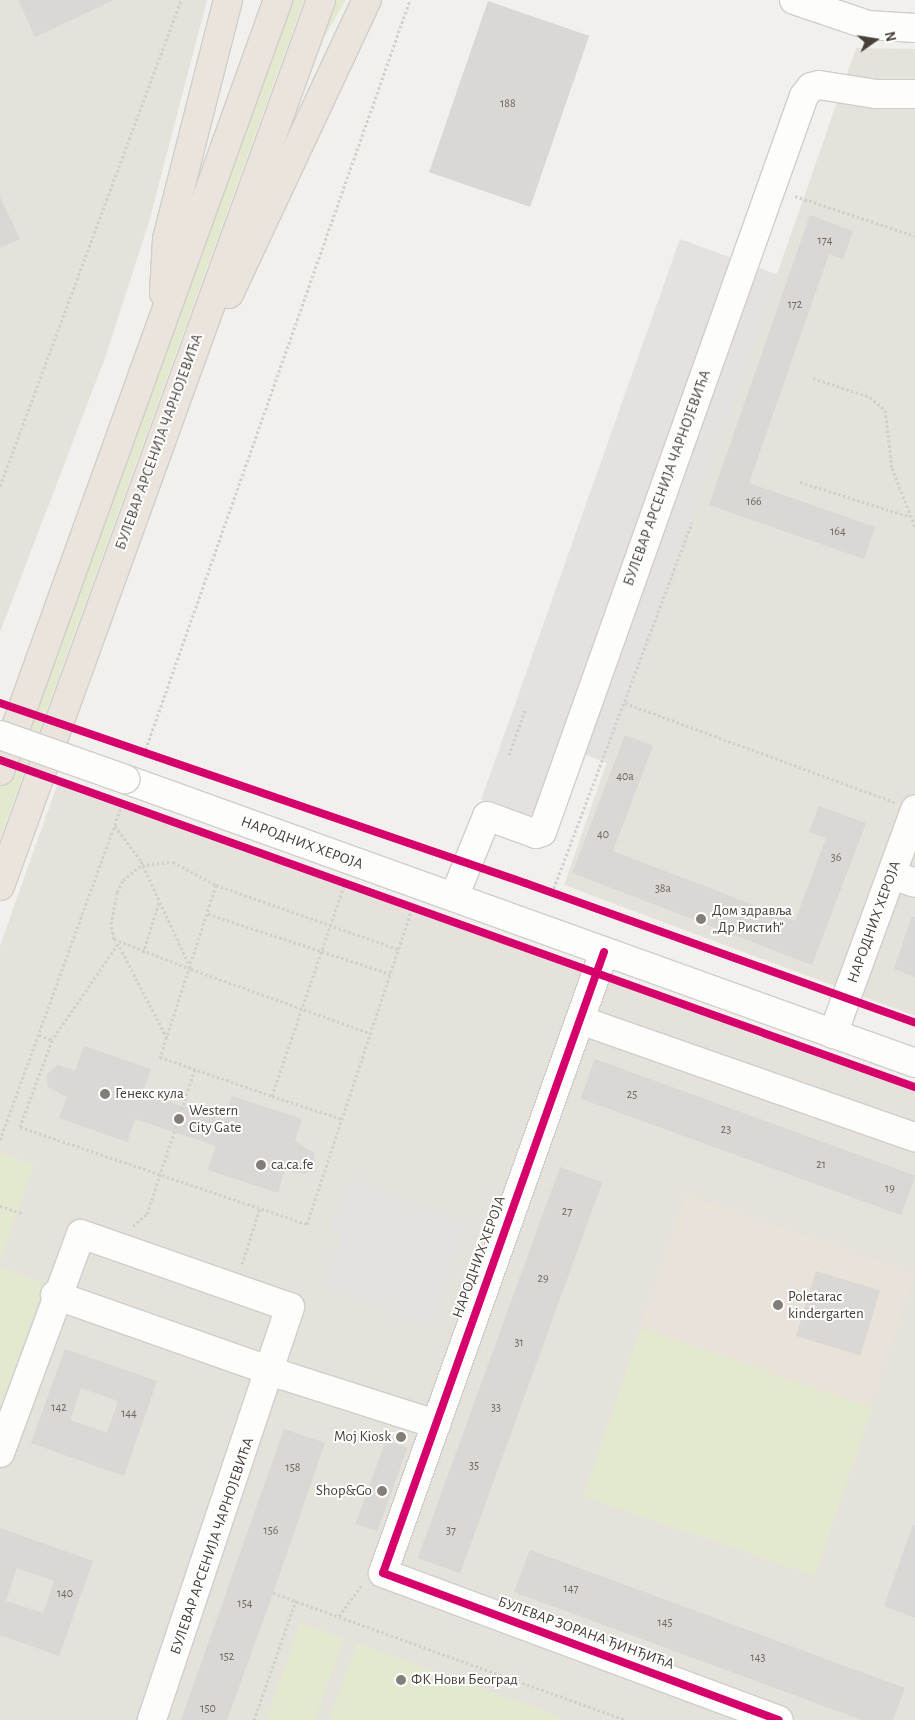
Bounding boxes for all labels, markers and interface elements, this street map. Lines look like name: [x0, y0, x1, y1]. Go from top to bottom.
north arrow: [850, 15, 900, 65]
text: N: [882, 30, 898, 43]
house number: 188: [500, 97, 516, 111]
house number: 174: [818, 234, 832, 248]
house number: 172: [788, 298, 802, 312]
street label: БУЛЕВАР АРСЕНИЈА ЧАРНОЈЕВИЋА: [111, 332, 207, 552]
street label: БУЛЕВАР АРСЕНИЈА ЧАРНОЈЕВИЋА: [619, 368, 715, 588]
house number: 166: [746, 495, 762, 509]
house number: 164: [830, 525, 846, 539]
house number: 40a: [616, 770, 634, 784]
street label: НАРОДНИХ ХЕРОЈА: [239, 813, 365, 873]
house number: 40: [597, 828, 609, 842]
house number: 36: [831, 851, 841, 865]
street label: НАРОДНИХ ХЕРОЈА: [844, 859, 904, 985]
house number: 38a: [655, 882, 671, 896]
place label: Дом здравља „Др Ристић”: [712, 901, 792, 936]
marker: Дом здравља „Др Ристић”: [694, 912, 708, 926]
place label: Генекс кула: [115, 1085, 184, 1103]
marker: Генекс кула: [99, 1088, 111, 1100]
house number: 25: [627, 1088, 637, 1102]
place label: Western City Gate: [189, 1101, 241, 1136]
marker: Western City Gate: [173, 1113, 185, 1125]
house number: 23: [721, 1123, 731, 1137]
place label: ca.ca.fe: [271, 1156, 313, 1174]
house number: 21: [816, 1158, 826, 1172]
marker: ca.ca.fe: [255, 1159, 267, 1171]
house number: 19: [885, 1182, 895, 1196]
street label: НАРОДНИХ ХЕРОЈА: [449, 1194, 509, 1320]
house number: 27: [562, 1205, 572, 1219]
house number: 29: [537, 1272, 549, 1286]
place label: Poletarac kindergarten: [788, 1287, 864, 1322]
marker: Poletarac kindergarten: [772, 1299, 784, 1311]
house number: 31: [514, 1336, 524, 1350]
house number: 142: [51, 1401, 67, 1415]
house number: 33: [491, 1401, 501, 1415]
house number: 144: [121, 1407, 137, 1421]
place label: Moj Kiosk: [334, 1428, 391, 1446]
marker: Moj Kiosk: [395, 1431, 407, 1443]
street label: БУЛЕВАР АРСЕНИЈА ЧАРНОЈЕВИЋА: [166, 1435, 258, 1657]
house number: 35: [469, 1459, 479, 1473]
house number: 158: [286, 1461, 300, 1475]
place label: Shop&Go: [316, 1482, 372, 1500]
marker: Shop&Go: [376, 1485, 388, 1497]
house number: 156: [264, 1524, 278, 1538]
house number: 37: [446, 1524, 456, 1538]
house number: 147: [564, 1582, 578, 1596]
house number: 140: [57, 1587, 73, 1601]
street label: БУЛЕВАР ЗОРАНА ЂИНЂИЋА: [495, 1593, 677, 1673]
house number: 154: [238, 1597, 252, 1611]
house number: 145: [658, 1616, 672, 1630]
house number: 152: [220, 1650, 234, 1664]
house number: 143: [751, 1651, 765, 1665]
place label: ФК Нови Београд: [411, 1671, 518, 1689]
marker: ФК Нови Београд: [395, 1674, 407, 1686]
house number: 150: [200, 1702, 216, 1716]

